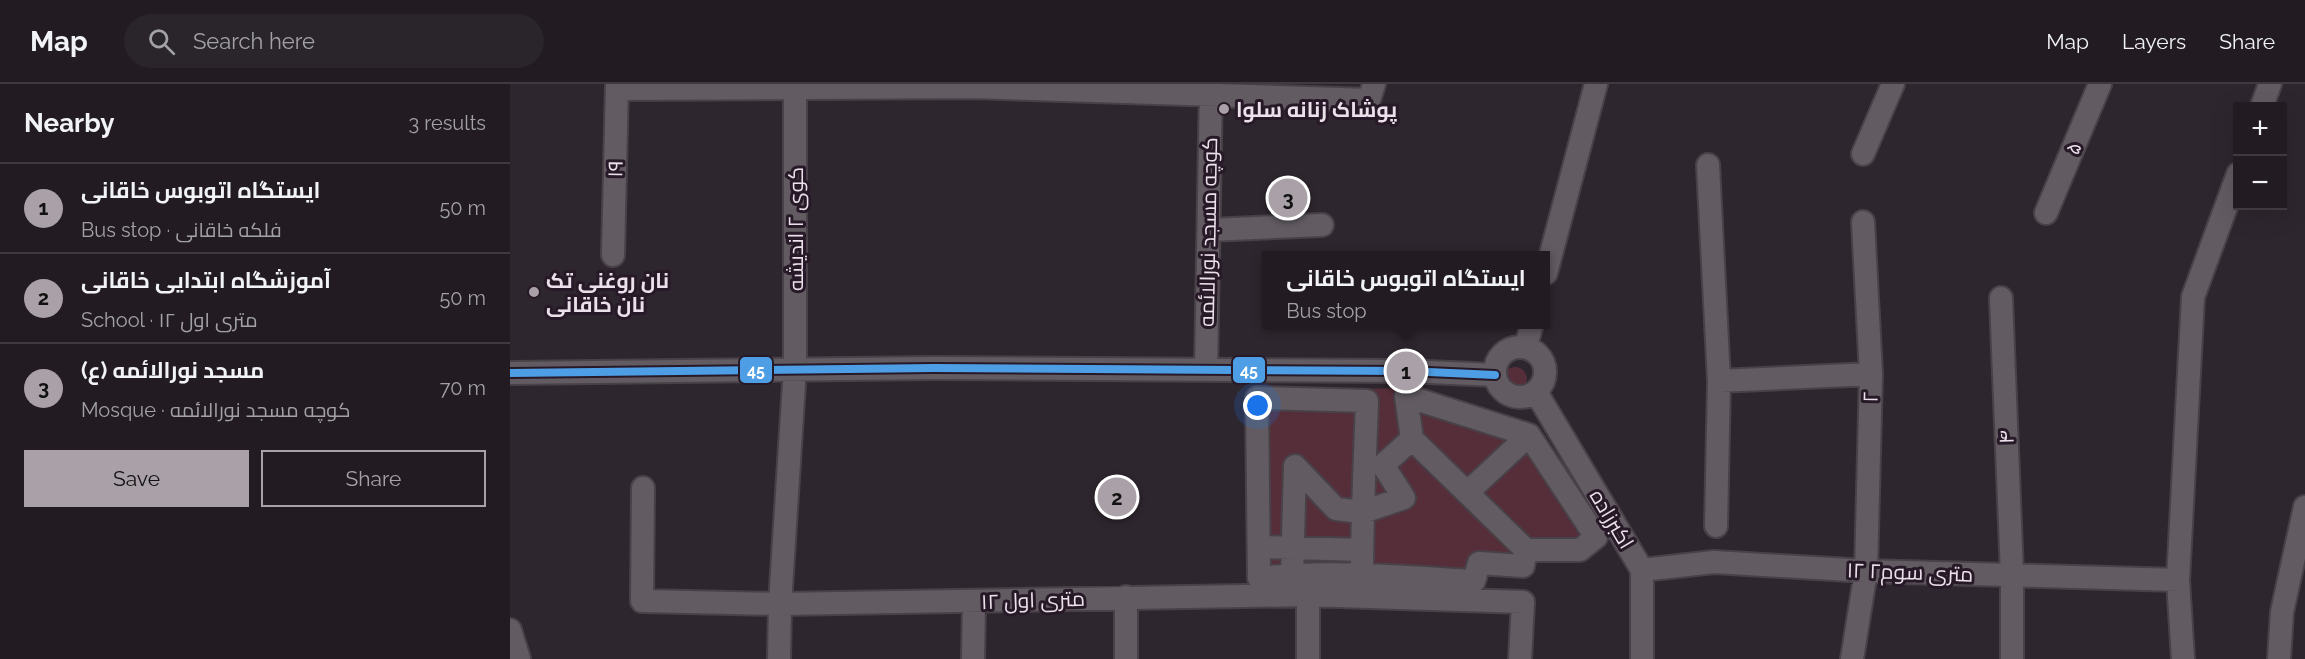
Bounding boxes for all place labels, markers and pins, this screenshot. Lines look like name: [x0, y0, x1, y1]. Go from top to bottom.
place label: پوشاک زنانه سلوا: [1236, 97, 1397, 125]
marker: پوشاک زنانه سلوا: [1217, 102, 1231, 116]
pin: 3: [1268, 176, 1308, 220]
place label: نان روغنی تک نان خاقانی: [546, 268, 669, 317]
marker: نان روغنی تک نان خاقانی: [527, 285, 541, 299]
pin: 1: [1386, 348, 1426, 394]
pin: 2: [1098, 474, 1136, 520]

